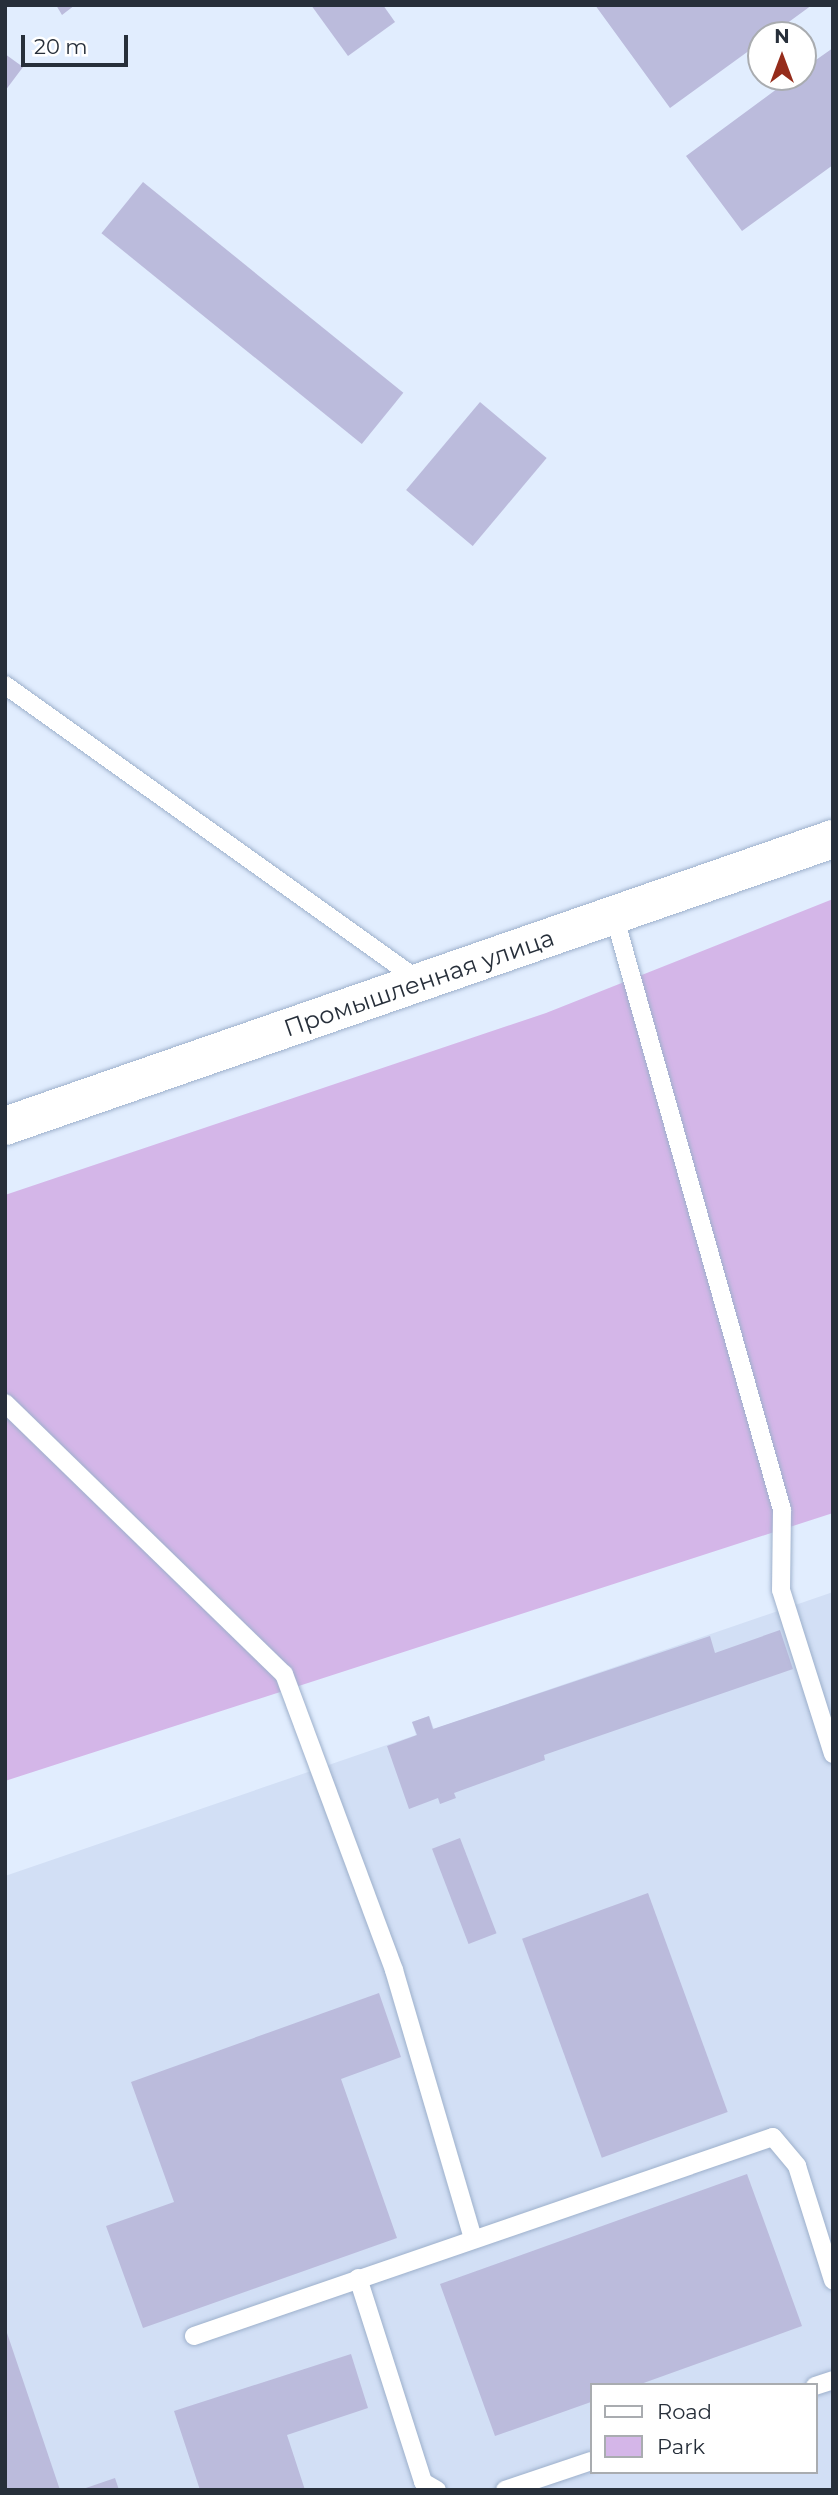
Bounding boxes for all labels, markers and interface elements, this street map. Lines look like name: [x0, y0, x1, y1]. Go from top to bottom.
scale bar: [24, 21, 131, 65]
north arrow: [747, 21, 817, 91]
text: N: [774, 25, 790, 48]
text: 20 m: [34, 34, 88, 59]
street label: Промышленная улица: [280, 923, 558, 1043]
legend: [590, 2383, 817, 2474]
text: Road: [657, 2399, 712, 2424]
text: Park: [657, 2434, 705, 2459]

